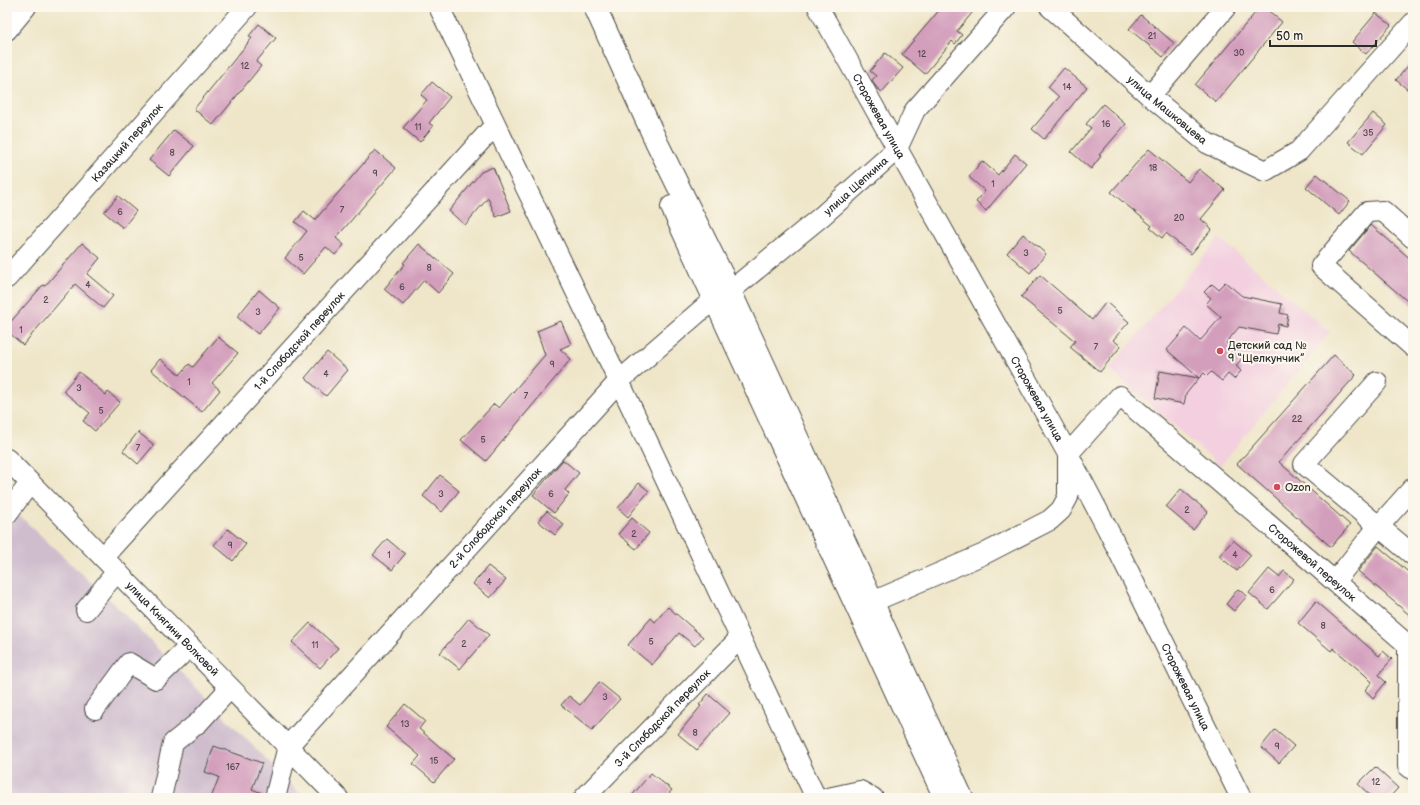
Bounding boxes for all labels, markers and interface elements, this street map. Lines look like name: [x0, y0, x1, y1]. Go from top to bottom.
scale bar: [1270, 22, 1376, 48]
text: 50 m: [1276, 29, 1303, 44]
house number: 21: [1148, 31, 1156, 42]
house number: 30: [1234, 48, 1244, 59]
house number: 12: [918, 49, 927, 60]
house number: 12: [241, 61, 250, 72]
street label: Сторожевая улица: [850, 71, 908, 161]
street label: улица Машковцева: [1125, 73, 1210, 147]
house number: 14: [1063, 82, 1072, 93]
street label: Казацкий переулок: [89, 100, 165, 185]
house number: 16: [1102, 119, 1111, 130]
house number: 11: [415, 122, 421, 133]
house number: 35: [1363, 128, 1373, 139]
house number: 8: [169, 148, 175, 159]
street label: улица Щепкина: [821, 154, 891, 218]
house number: 18: [1149, 163, 1157, 174]
house number: 9: [372, 168, 378, 179]
house number: 1: [991, 179, 995, 190]
house number: 7: [340, 205, 345, 216]
house number: 6: [117, 207, 123, 218]
house number: 20: [1174, 213, 1184, 224]
house number: 3: [1023, 248, 1029, 259]
house number: 5: [298, 253, 304, 264]
house number: 8: [426, 263, 432, 274]
house number: 4: [85, 280, 91, 291]
house number: 6: [399, 282, 405, 293]
street label: 1-й Слободской переулок: [251, 288, 348, 393]
house number: 2: [43, 295, 49, 306]
house number: 5: [1057, 306, 1063, 317]
house number: 3: [255, 307, 261, 318]
house number: 1: [19, 325, 23, 336]
place label: Детский сад № 9 “Щелкунчик”: [1228, 339, 1307, 365]
house number: 7: [1094, 342, 1099, 353]
marker: Детский сад № 9 “Щелкунчик”: [1215, 346, 1225, 356]
street label: Сторожевая улица: [1008, 354, 1066, 444]
house number: 9: [549, 359, 555, 370]
house number: 4: [323, 369, 329, 380]
house number: 1: [187, 377, 191, 388]
house number: 3: [76, 383, 82, 394]
house number: 7: [524, 391, 529, 402]
house number: 5: [98, 406, 104, 417]
house number: 22: [1292, 414, 1303, 425]
house number: 5: [480, 435, 486, 446]
house number: 7: [136, 443, 141, 454]
street label: 2-й Слободской переулок: [446, 464, 544, 571]
place label: Ozon: [1285, 481, 1311, 494]
marker: Ozon: [1272, 482, 1282, 492]
house number: 3: [438, 489, 444, 500]
house number: 6: [548, 489, 554, 500]
house number: 2: [1184, 505, 1190, 516]
street label: Сторожевой переулок: [1266, 521, 1359, 604]
house number: 2: [631, 529, 637, 540]
house number: 9: [227, 540, 233, 551]
house number: 1: [387, 550, 391, 561]
house number: 4: [1232, 550, 1238, 561]
house number: 4: [486, 577, 492, 588]
street label: улица Княгини Волковой: [124, 579, 222, 678]
house number: 6: [1269, 585, 1275, 596]
house number: 8: [1320, 621, 1326, 632]
house number: 5: [648, 637, 654, 648]
house number: 2: [461, 639, 467, 650]
house number: 11: [312, 640, 318, 651]
street label: Сторожевая улица: [1159, 641, 1213, 733]
street label: 3-й Слободской переулок: [612, 666, 713, 769]
house number: 3: [602, 692, 608, 703]
house number: 13: [400, 719, 410, 730]
house number: 8: [692, 728, 698, 739]
house number: 9: [1274, 741, 1280, 752]
house number: 15: [430, 756, 438, 767]
house number: 167: [226, 762, 240, 773]
house number: 12: [1372, 777, 1381, 788]

